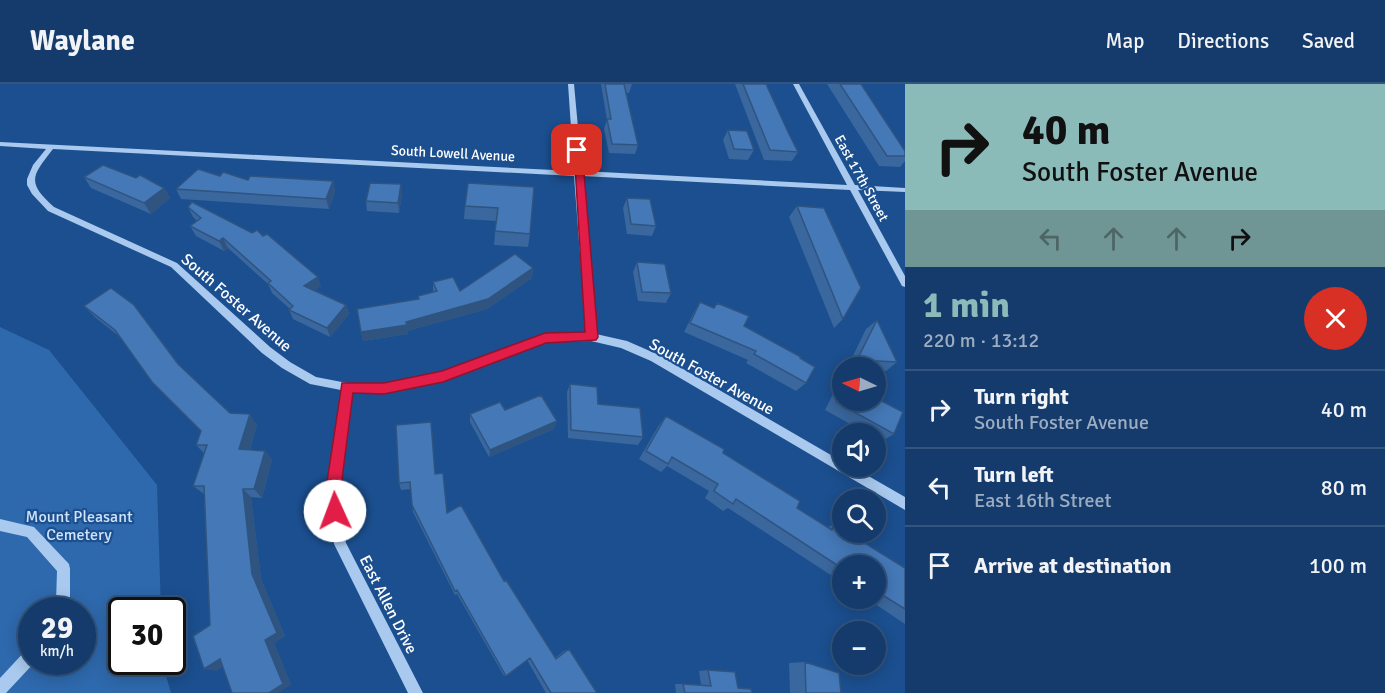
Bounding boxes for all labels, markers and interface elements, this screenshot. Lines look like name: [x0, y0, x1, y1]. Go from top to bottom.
text: Waylane: [30, 24, 135, 58]
text: Map: [1106, 28, 1144, 54]
text: Directions: [1177, 28, 1269, 54]
text: Saved: [1302, 28, 1355, 54]
text: 40 m: [1022, 105, 1111, 156]
icon: right: [923, 108, 1001, 186]
pin: [551, 124, 602, 175]
street label: East 17th Street: [831, 132, 892, 225]
icon: arrive: [560, 133, 593, 166]
street label: South Lowell Avenue: [390, 142, 515, 165]
text: South Foster Avenue: [1022, 156, 1258, 189]
icon: left: [1034, 222, 1067, 255]
icon: ahead: [1097, 222, 1130, 255]
icon: ahead: [1160, 222, 1193, 255]
icon: right: [1223, 222, 1256, 255]
street label: South Foster Avenue: [177, 249, 296, 356]
text: 1 min: [923, 283, 1010, 328]
button: close: [1304, 287, 1367, 350]
text: 220 m · 13:12: [923, 328, 1039, 353]
street label: South Foster Avenue: [645, 334, 778, 420]
north arrow: [832, 357, 886, 411]
map controls: [832, 357, 886, 675]
text: Turn right: [974, 383, 1069, 410]
icon: right: [923, 393, 956, 426]
text: 40 m: [1321, 396, 1367, 423]
text: South Foster Avenue: [974, 410, 1149, 435]
button: sound: [832, 423, 886, 477]
text: Turn left: [974, 461, 1054, 488]
icon: left: [923, 471, 956, 504]
text: 80 m: [1321, 474, 1367, 501]
position arrow: [303, 479, 367, 543]
text: East 16th Street: [974, 488, 1111, 513]
button: search: [832, 489, 886, 543]
park label: Mount Pleasant Cemetery: [25, 507, 133, 545]
icon: arrive: [923, 549, 956, 582]
street label: East Allen Drive: [355, 552, 422, 657]
text: Arrive at destination: [974, 552, 1171, 579]
text: 100 m: [1309, 552, 1367, 579]
button: +: [832, 555, 886, 609]
speed limit sign: 30: [108, 597, 186, 675]
text: 29: [41, 610, 73, 647]
button: −: [832, 621, 886, 675]
text: km/h: [40, 642, 74, 660]

